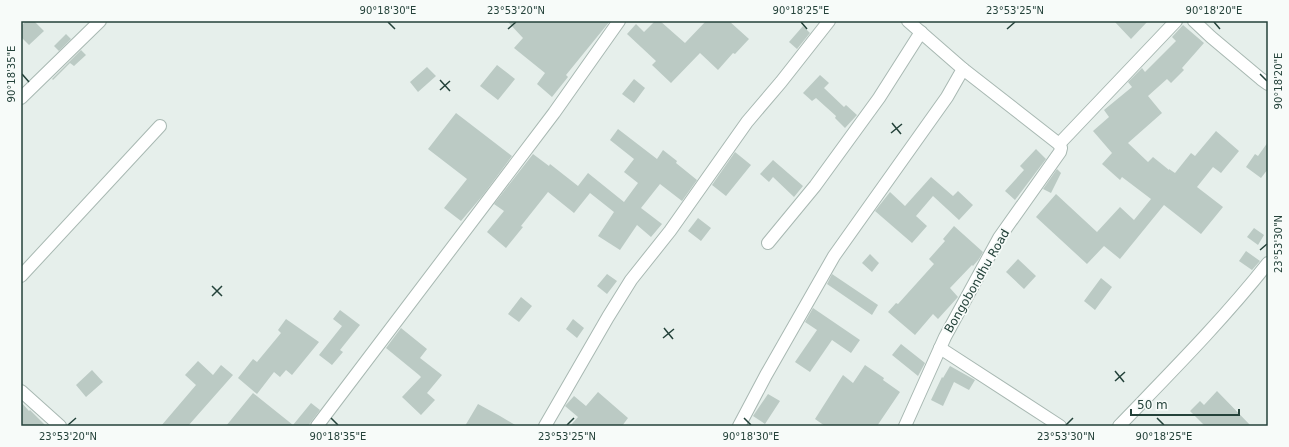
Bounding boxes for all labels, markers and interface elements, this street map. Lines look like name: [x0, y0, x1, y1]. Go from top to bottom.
text: 90°18'30"E: [360, 5, 416, 16]
text: 23°53'20"N: [487, 5, 545, 16]
text: 90°18'25"E: [773, 5, 829, 16]
text: 23°53'25"N: [986, 5, 1044, 16]
text: 90°18'20"E: [1186, 5, 1242, 16]
text: 90°18'35"E: [6, 46, 17, 102]
text: 90°18'20"E: [1273, 53, 1284, 109]
text: 23°53'30"N: [1273, 215, 1284, 273]
street label: Bongobondhu Road: [942, 227, 1012, 335]
scale bar: [1131, 391, 1239, 417]
text: 50 m: [1137, 398, 1168, 412]
text: 23°53'20"N: [39, 431, 97, 442]
text: 90°18'35"E: [310, 431, 366, 442]
text: 23°53'25"N: [538, 431, 596, 442]
text: 90°18'30"E: [723, 431, 779, 442]
text: 23°53'30"N: [1037, 431, 1095, 442]
text: 90°18'25"E: [1136, 431, 1192, 442]

